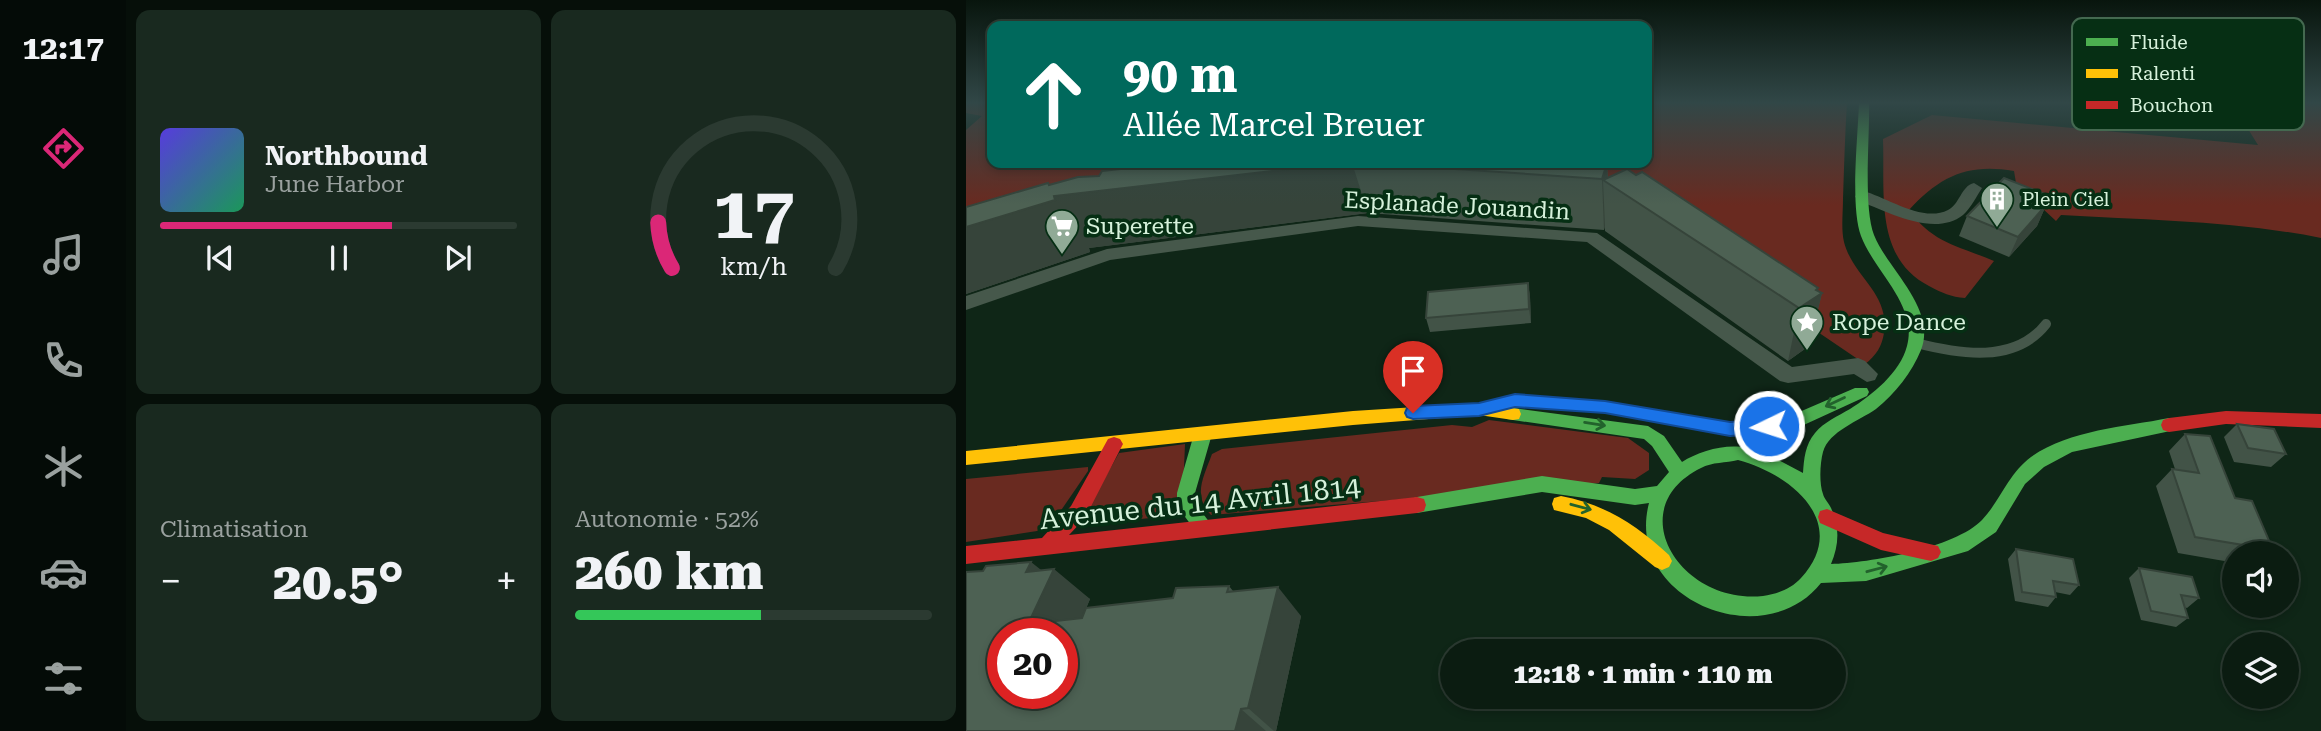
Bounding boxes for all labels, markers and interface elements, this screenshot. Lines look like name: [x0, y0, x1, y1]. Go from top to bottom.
legend: [2072, 18, 2304, 130]
text: 12:17: [22, 29, 104, 67]
text: Fluide: [2130, 31, 2188, 54]
text: 90 m: [1123, 47, 1238, 104]
icon: ahead: [1008, 49, 1099, 140]
text: Ralenti: [2130, 62, 2195, 85]
text: Bouchon: [2130, 94, 2213, 117]
text: Allée Marcel Breuer: [1123, 106, 1425, 144]
icon: directions: [39, 124, 88, 173]
text: Northbound: [265, 141, 428, 171]
text: June Harbor: [265, 171, 405, 198]
text: 17: [713, 172, 794, 257]
building icon: Plein Ciel: [1978, 180, 2016, 229]
street label: Esplanade Jouandin: [1343, 187, 1571, 225]
place label: Plein Ciel: [2022, 188, 2110, 211]
supermarket icon: Superette: [1043, 207, 1081, 256]
place label: Superette: [1086, 213, 1194, 240]
icon: music: [39, 230, 88, 279]
icon: previous: [201, 239, 239, 277]
icon: pause: [320, 239, 358, 277]
icon: next: [439, 239, 477, 277]
text: km/h: [720, 252, 787, 281]
place icon: Rope Dance: [1788, 303, 1826, 352]
place label: Rope Dance: [1832, 309, 1966, 336]
icon: phone: [39, 336, 88, 385]
pin: [1383, 341, 1443, 413]
icon: arrive: [1394, 352, 1432, 390]
position arrow: [1732, 389, 1806, 463]
one-way arrow: [1825, 396, 1846, 410]
one-way arrow: [1583, 418, 1606, 431]
icon: climate: [39, 442, 88, 491]
street label: Avenue du 14 Avril 1814: [1038, 470, 1362, 536]
one-way arrow: [1570, 502, 1592, 515]
text: Autonomie · 52%: [575, 506, 759, 533]
text: Climatisation: [160, 516, 308, 543]
text: 260 km: [575, 541, 763, 602]
map controls: [2222, 541, 2299, 709]
button: sound: [2222, 541, 2299, 618]
icon: car: [39, 548, 88, 597]
text: 20.5°: [273, 551, 404, 612]
text: −: [160, 559, 181, 603]
text: +: [496, 559, 517, 603]
one-way arrow: [1866, 562, 1888, 575]
speed limit sign: 20: [987, 618, 1078, 709]
button: layers: [2222, 632, 2299, 709]
icon: filters: [39, 654, 88, 703]
text: 12:18 · 1 min · 110 m: [1513, 659, 1773, 689]

